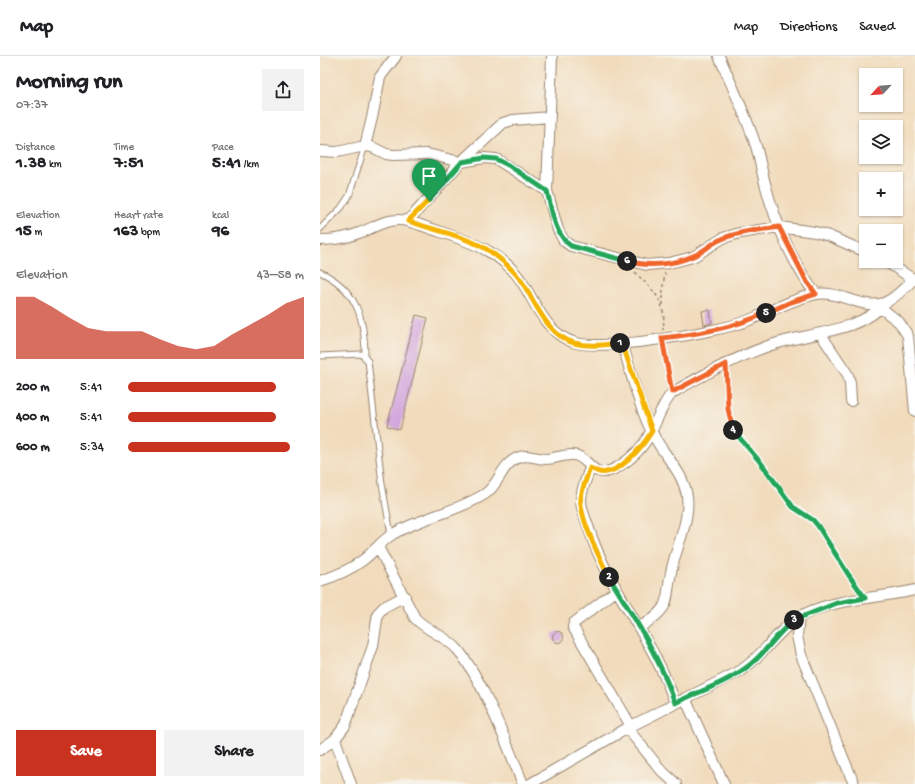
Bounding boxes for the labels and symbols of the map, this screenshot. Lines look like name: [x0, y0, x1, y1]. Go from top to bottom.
north arrow: [859, 68, 903, 112]
pin: [412, 159, 446, 200]
pin: 6: [617, 251, 637, 271]
pin: 5: [756, 303, 776, 323]
pin: 1: [610, 333, 630, 353]
pin: 4: [723, 420, 743, 440]
pin: 2: [599, 567, 619, 587]
pin: 3: [784, 610, 804, 630]

